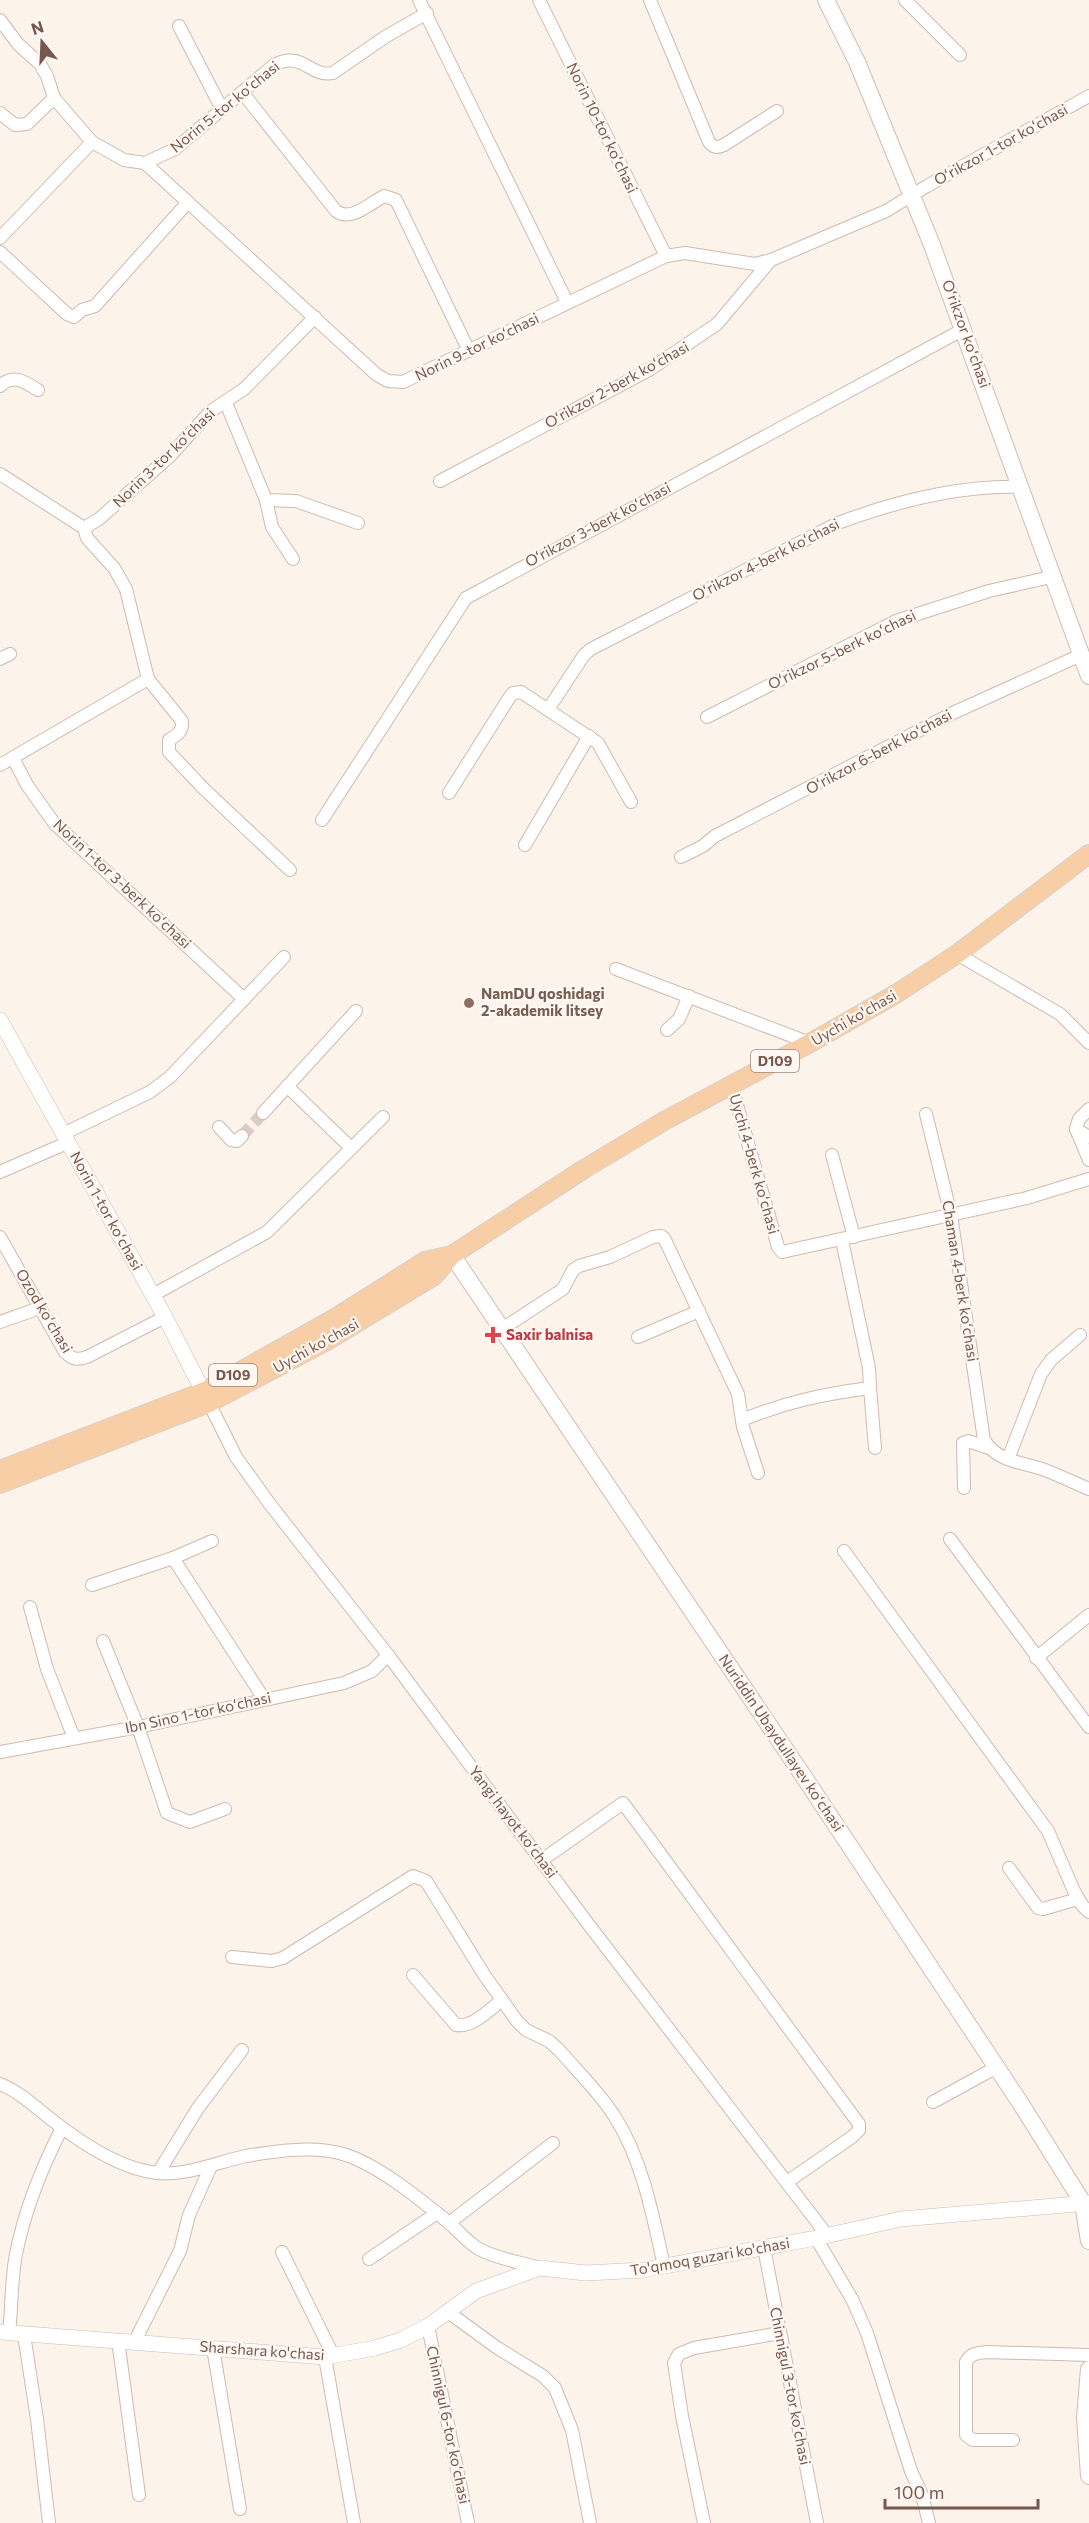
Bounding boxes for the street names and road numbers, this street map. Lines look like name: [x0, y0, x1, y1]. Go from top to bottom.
street label: Norin 5-tor koʻchasi: [166, 57, 283, 156]
street label: Norin 10-tor koʻchasi: [564, 59, 642, 196]
street label: Oʻrikzor 1-tor koʻchasi: [930, 100, 1071, 188]
street label: Oʻrikzor koʻchasi: [939, 277, 995, 390]
street label: Norin 9-tor koʻchasi: [412, 308, 541, 384]
street label: Oʻrikzor 2-berk koʻchasi: [541, 337, 692, 431]
street label: Norin 3-tor koʻchasi: [108, 404, 218, 511]
street label: Oʻrikzor 3-berk koʻchasi: [522, 478, 673, 570]
street label: Oʻrikzor 4-berk koʻchasi: [689, 514, 842, 604]
street label: Oʻrikzor 5-berk koʻchasi: [765, 605, 918, 693]
street label: Oʻrikzor 6-berk koʻchasi: [802, 705, 955, 797]
street label: Norin 1-tor 3-berk koʻchasi: [50, 815, 195, 952]
street label: Uychi ko'chasi: [808, 985, 899, 1049]
road number: D109: [751, 1050, 799, 1072]
street label: Uychi 4-berk koʻchasi: [726, 1092, 784, 1236]
street label: Norin 1-tor koʻchasi: [67, 1148, 147, 1273]
street label: Chaman 4-berk koʻchasi: [939, 1199, 983, 1363]
street label: Ozod koʻchasi: [13, 1265, 77, 1356]
street label: Uychi ko'chasi: [269, 1314, 362, 1376]
road number: D109: [209, 1364, 257, 1386]
street label: Nuriddin Ubaydullayev koʻchasi: [716, 1650, 848, 1835]
street label: Ibn Sino 1-tor koʻchasi: [123, 1688, 273, 1736]
street label: Yangi hayot koʻchasi: [466, 1762, 562, 1881]
street label: To'qmoq guzari ko'chasi: [629, 2233, 791, 2279]
street label: Chinnigul 3-tor koʻchasi: [767, 2305, 815, 2466]
street label: Sharshara ko'chasi: [199, 2337, 325, 2363]
street label: Chinnigul 6-tor koʻchasi: [423, 2344, 475, 2505]

